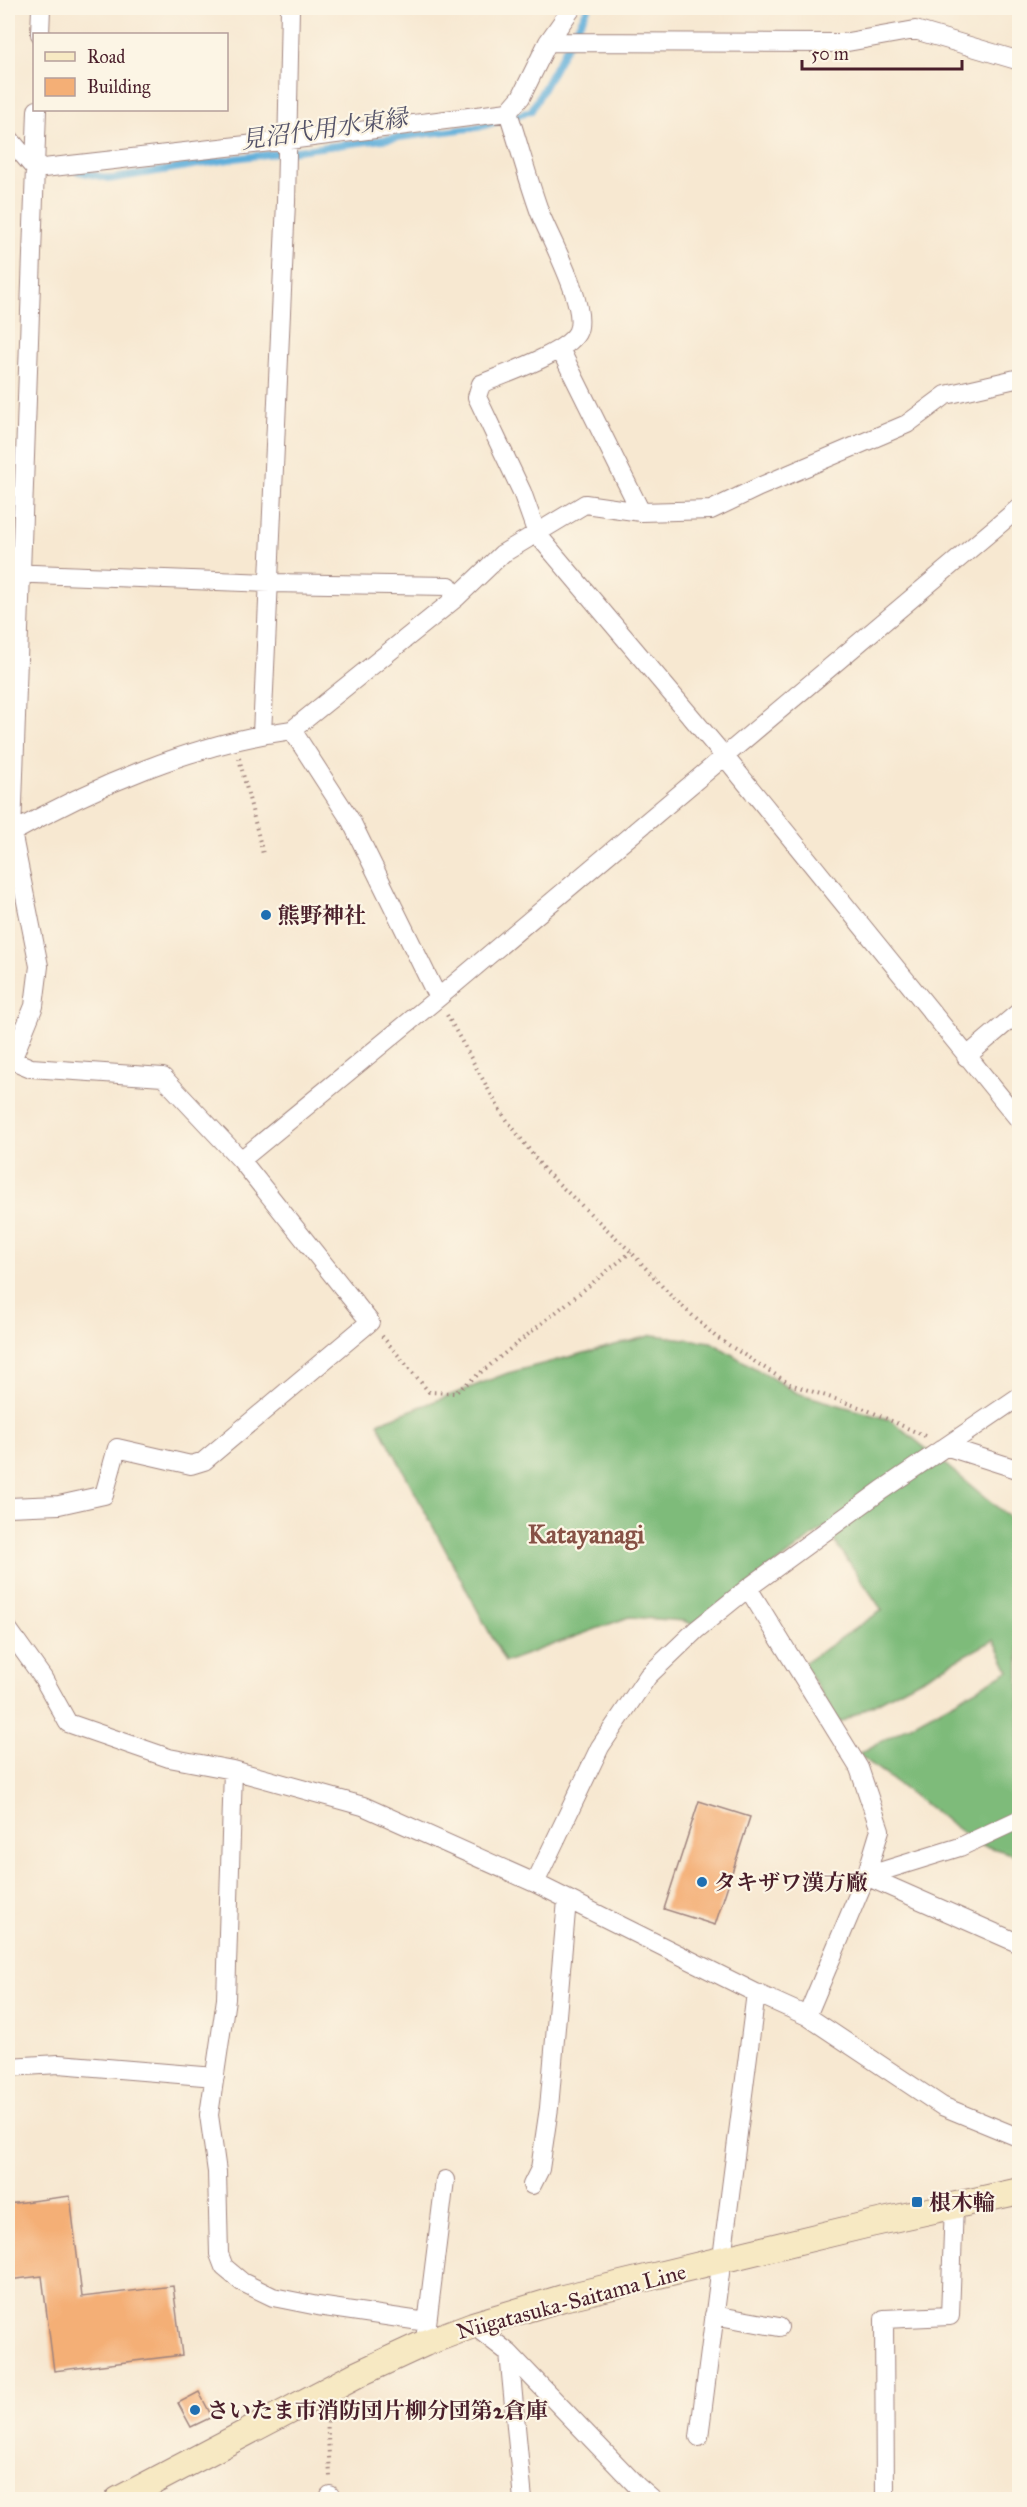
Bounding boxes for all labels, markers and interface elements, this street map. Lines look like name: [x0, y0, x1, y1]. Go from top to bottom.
legend: [33, 33, 228, 111]
scale bar: [802, 33, 962, 71]
text: 50 m: [811, 43, 849, 65]
text: Road: [87, 46, 125, 68]
text: Building: [87, 76, 151, 99]
water label: 見沼代用水東縁: [239, 102, 412, 156]
place label: 熊野神社: [278, 902, 366, 929]
marker: 熊野神社: [259, 908, 273, 922]
district label: Katayanagi: [528, 1518, 645, 1551]
place label: タキザワ漢方廠: [714, 1869, 868, 1896]
marker: タキザワ漢方廠: [695, 1875, 709, 1889]
place label: 根木輪: [929, 2189, 995, 2216]
marker: 根木輪: [910, 2195, 924, 2209]
street label: Niigatasuka-Saitama Line: [453, 2258, 689, 2345]
place label: さいたま市消防団片柳分団第2倉庫: [207, 2397, 548, 2424]
marker: さいたま市消防団片柳分団第2倉庫: [188, 2403, 202, 2417]

